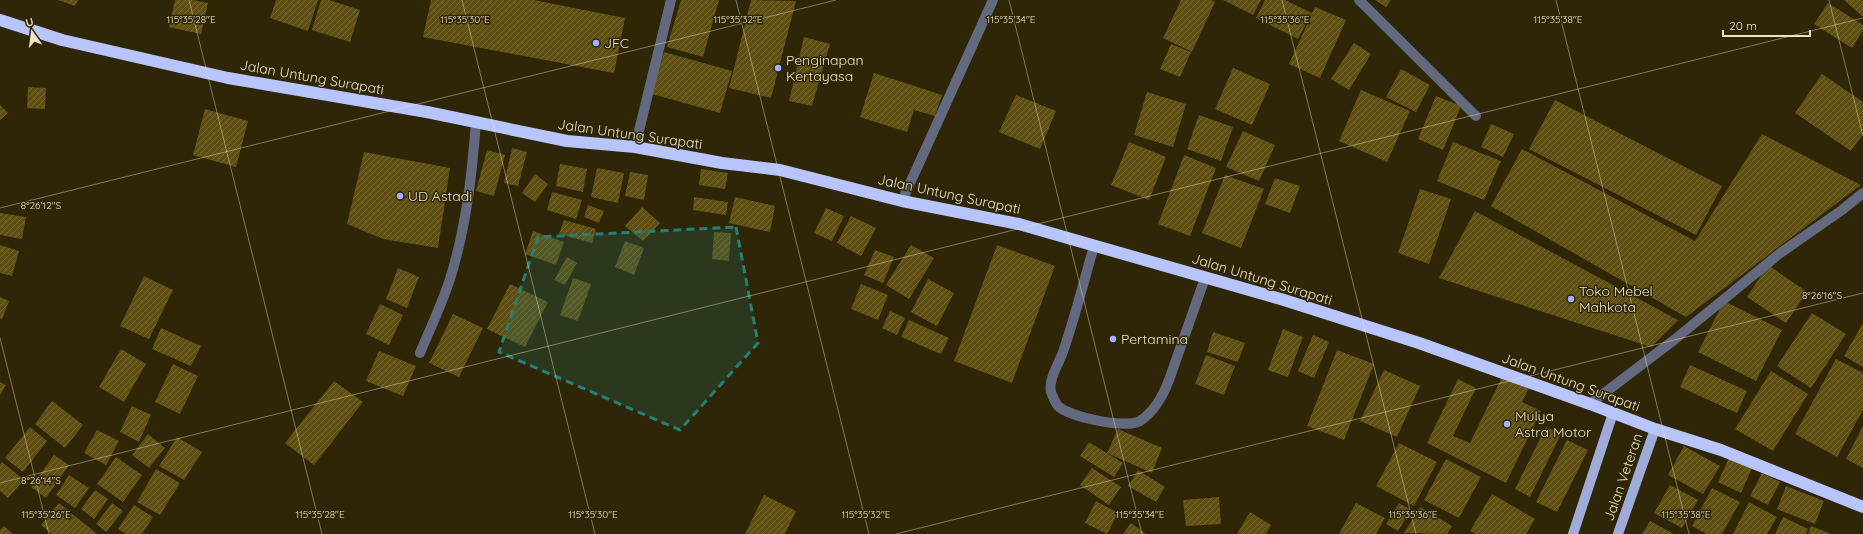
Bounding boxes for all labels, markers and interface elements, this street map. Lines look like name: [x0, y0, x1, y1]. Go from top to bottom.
north arrow: [12, 12, 52, 52]
scale bar: [1723, 12, 1810, 38]
text: 115°35'28"E: [166, 13, 216, 26]
text: 115°35'30"E: [440, 13, 490, 26]
text: 115°35'32"E: [713, 13, 763, 26]
text: 115°35'34"E: [987, 13, 1036, 26]
text: 115°35'36"E: [1261, 13, 1310, 26]
text: 115°35'38"E: [1534, 13, 1583, 26]
text: U: [24, 15, 35, 30]
text: 20 m: [1729, 18, 1757, 33]
place label: JFC: [604, 34, 629, 52]
marker: JFC: [591, 38, 601, 48]
place label: Penginapan Kertayasa: [786, 51, 864, 85]
street label: Jalan Untung Surapati: [239, 55, 385, 99]
marker: Penginapan Kertayasa: [773, 63, 783, 73]
street label: Jalan Untung Surapati: [557, 115, 703, 153]
street label: Jalan Untung Surapati: [876, 170, 1022, 218]
place label: UD Astadi: [408, 187, 472, 205]
marker: UD Astadi: [395, 191, 405, 201]
text: 8°26'12"S: [21, 199, 62, 212]
street label: Jalan Untung Surapati: [1190, 249, 1334, 309]
place label: Toko Mebel Mahkota: [1579, 282, 1653, 316]
text: 8°26'16"S: [1802, 289, 1842, 302]
marker: Toko Mebel Mahkota: [1566, 294, 1576, 304]
place label: Pertamina: [1121, 330, 1188, 348]
marker: Pertamina: [1108, 334, 1118, 344]
street label: Jalan Untung Surapati: [1499, 349, 1643, 415]
place label: Mulya Astra Motor: [1515, 407, 1592, 441]
marker: Mulya Astra Motor: [1502, 419, 1512, 429]
street label: Jalan Veteran: [1600, 431, 1646, 523]
text: 8°26'14"S: [21, 474, 61, 487]
text: 115°35'26"E: [21, 508, 71, 521]
text: 115°35'28"E: [295, 508, 345, 521]
text: 115°35'30"E: [568, 508, 618, 521]
text: 115°35'32"E: [841, 508, 891, 521]
text: 115°35'34"E: [1116, 508, 1165, 521]
text: 115°35'36"E: [1389, 508, 1438, 521]
text: 115°35'38"E: [1662, 508, 1711, 521]

